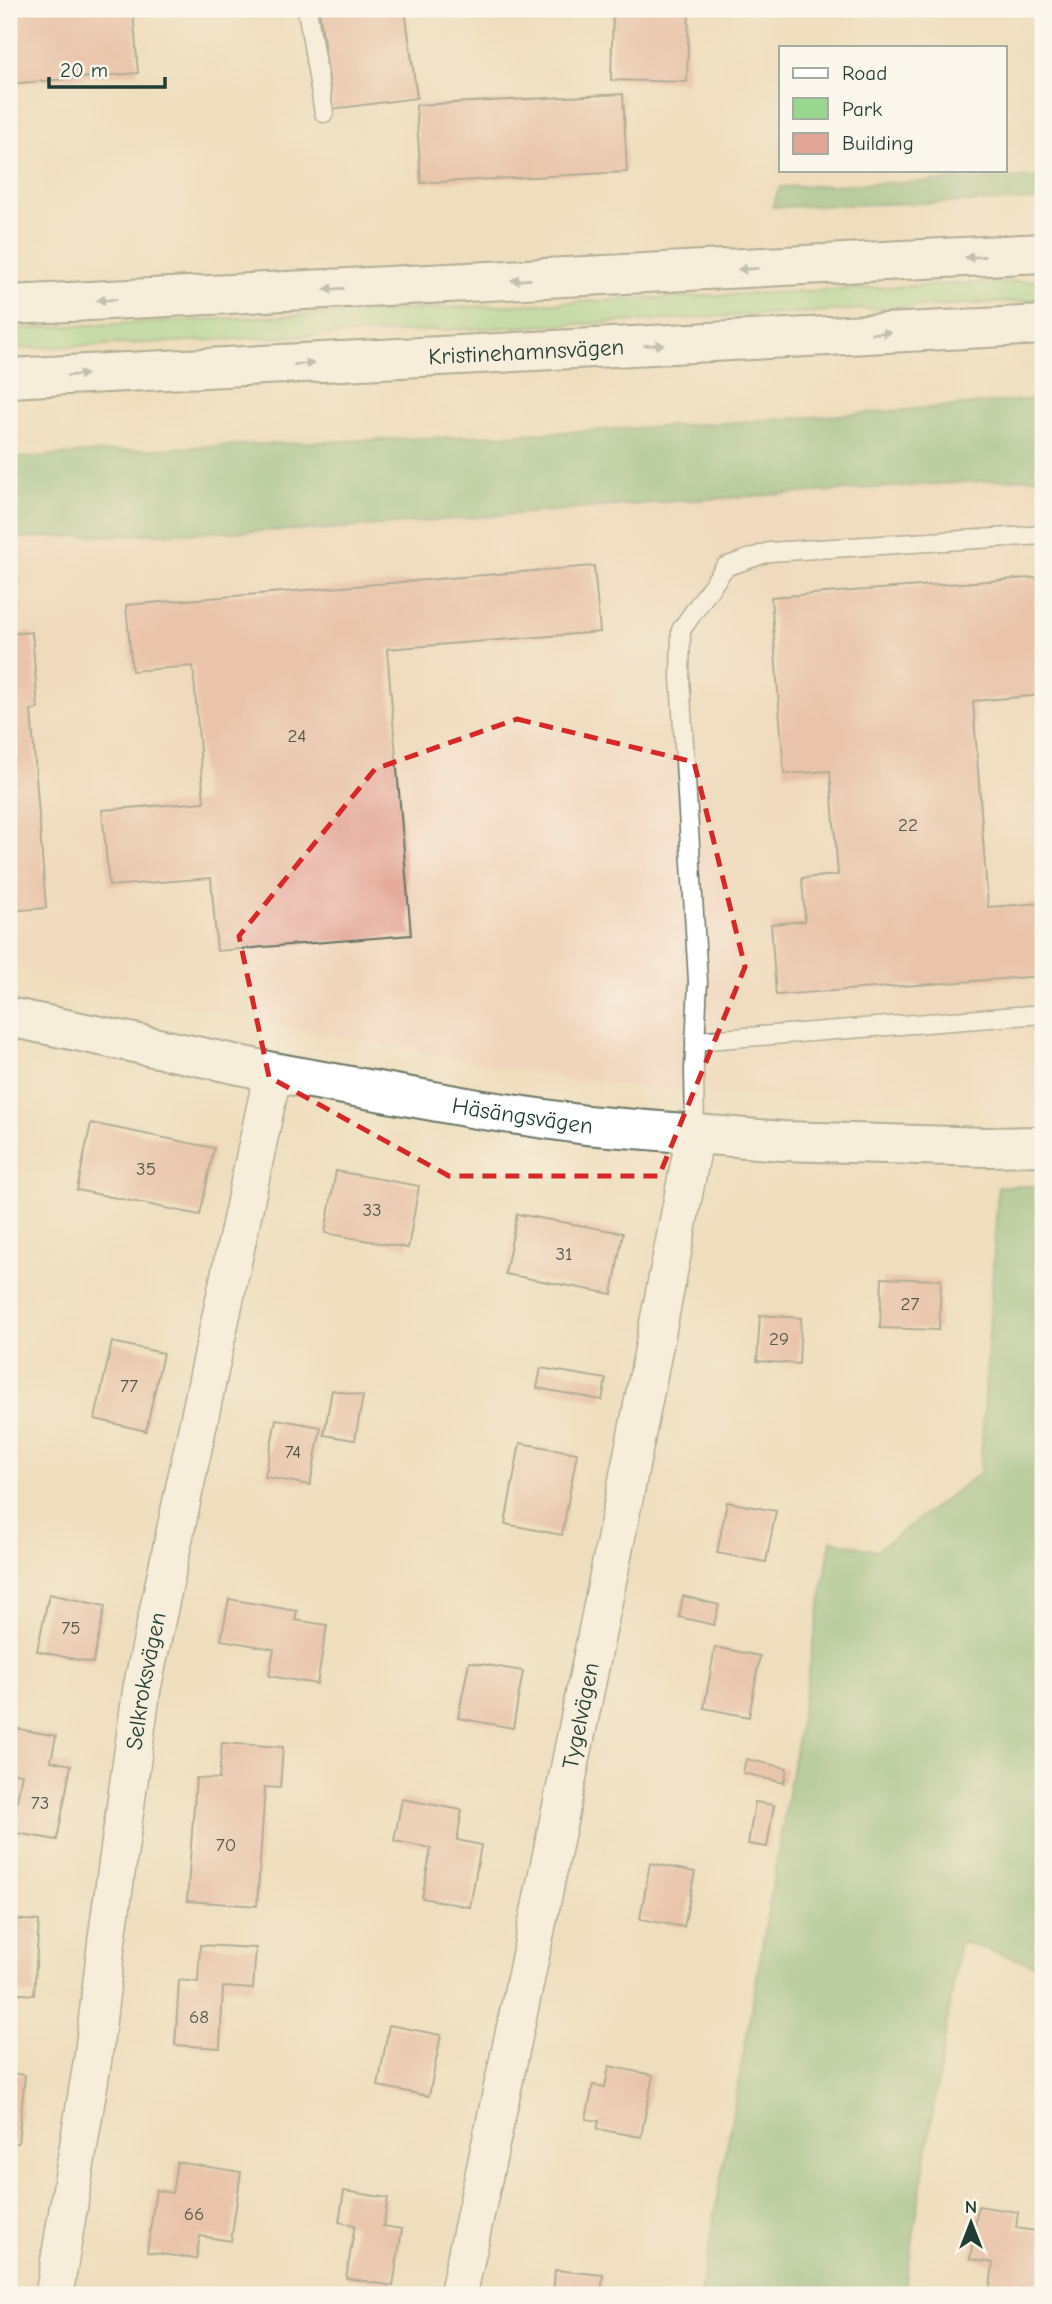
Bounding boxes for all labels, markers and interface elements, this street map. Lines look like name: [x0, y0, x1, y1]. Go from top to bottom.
scale bar: [49, 46, 164, 90]
legend: [779, 46, 1006, 172]
text: 20 m: [60, 58, 108, 82]
text: Road: [842, 61, 887, 85]
text: Park: [842, 97, 882, 121]
text: Building: [842, 131, 914, 155]
one-way arrow: [964, 252, 986, 263]
one-way arrow: [737, 263, 759, 274]
one-way arrow: [509, 275, 531, 286]
one-way arrow: [323, 283, 345, 294]
one-way arrow: [96, 294, 118, 305]
one-way arrow: [870, 328, 892, 339]
street label: Kristinehamnsvägen: [428, 333, 625, 370]
one-way arrow: [643, 340, 665, 351]
one-way arrow: [293, 358, 315, 369]
one-way arrow: [66, 369, 88, 380]
house number: 24: [287, 725, 307, 747]
house number: 22: [898, 814, 918, 836]
street label: Häsängsvägen: [450, 1091, 594, 1139]
house number: 35: [136, 1158, 156, 1180]
house number: 33: [362, 1199, 382, 1221]
house number: 31: [555, 1243, 573, 1265]
house number: 27: [901, 1293, 919, 1315]
house number: 29: [769, 1328, 789, 1350]
house number: 77: [120, 1375, 138, 1397]
house number: 74: [285, 1441, 301, 1463]
street label: Selkroksvägen: [120, 1610, 171, 1751]
house number: 75: [61, 1617, 81, 1639]
street label: Tygelvägen: [556, 1660, 604, 1771]
house number: 73: [31, 1792, 49, 1814]
house number: 70: [216, 1834, 236, 1856]
house number: 68: [189, 2006, 209, 2028]
north arrow: [936, 2188, 1006, 2258]
text: N: [965, 2196, 977, 2218]
house number: 66: [184, 2203, 204, 2225]

